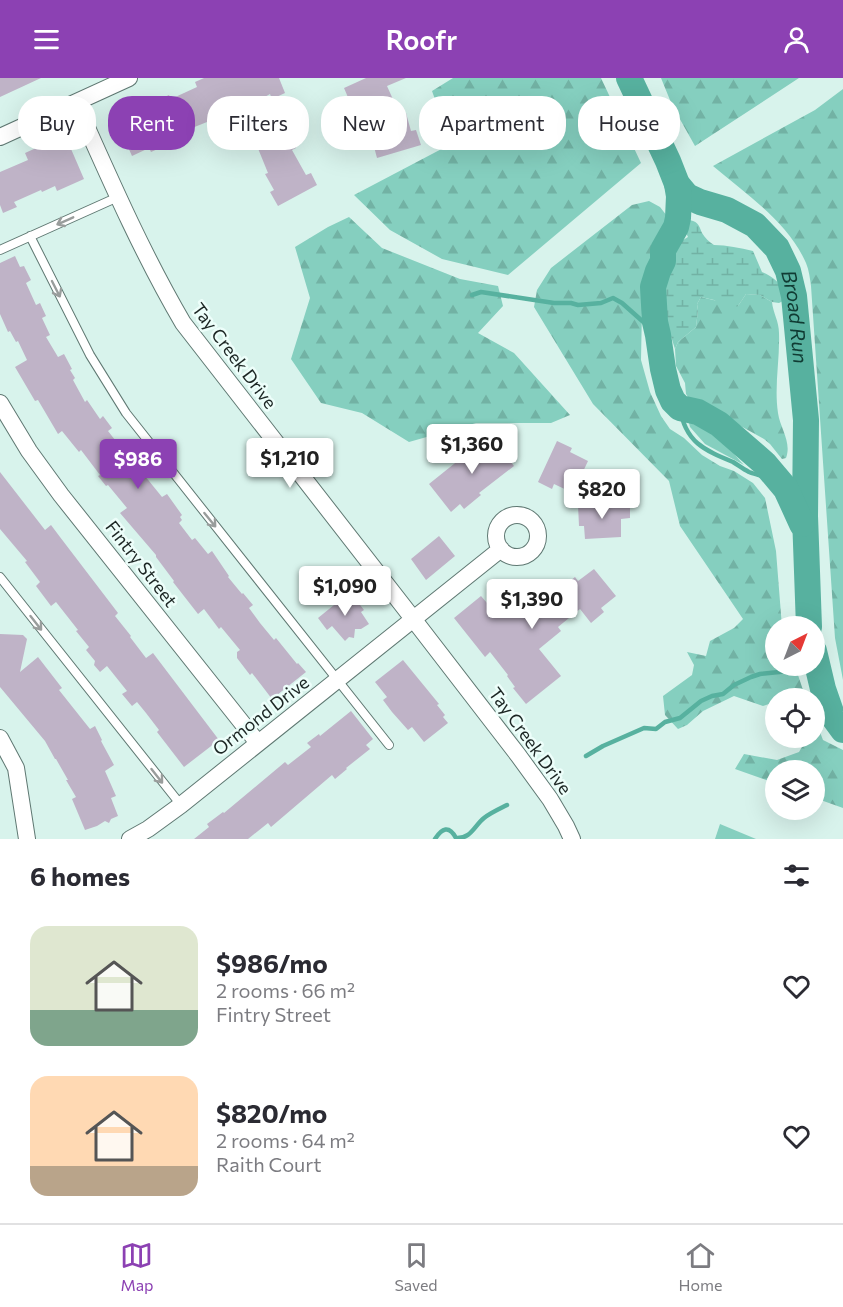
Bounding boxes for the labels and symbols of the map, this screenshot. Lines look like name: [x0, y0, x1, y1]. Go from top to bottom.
one-way arrow: [56, 216, 74, 227]
water label: Broad Run: [777, 267, 813, 365]
one-way arrow: [51, 279, 63, 297]
street label: Tay Creek Drive: [188, 298, 282, 413]
pin: $1,360: [423, 424, 521, 475]
pin: $1,210: [241, 438, 339, 489]
pin: $986: [102, 439, 174, 490]
pin: $820: [566, 469, 638, 520]
one-way arrow: [204, 512, 217, 528]
street label: Fintry Street: [101, 516, 182, 611]
pin: $1,090: [296, 566, 394, 617]
pin: $1,390: [483, 579, 581, 630]
one-way arrow: [30, 615, 43, 631]
north arrow: [765, 616, 825, 676]
street label: Ormond Drive: [208, 671, 313, 760]
street label: Tay Creek Drive: [485, 683, 577, 798]
one-way arrow: [151, 768, 164, 784]

